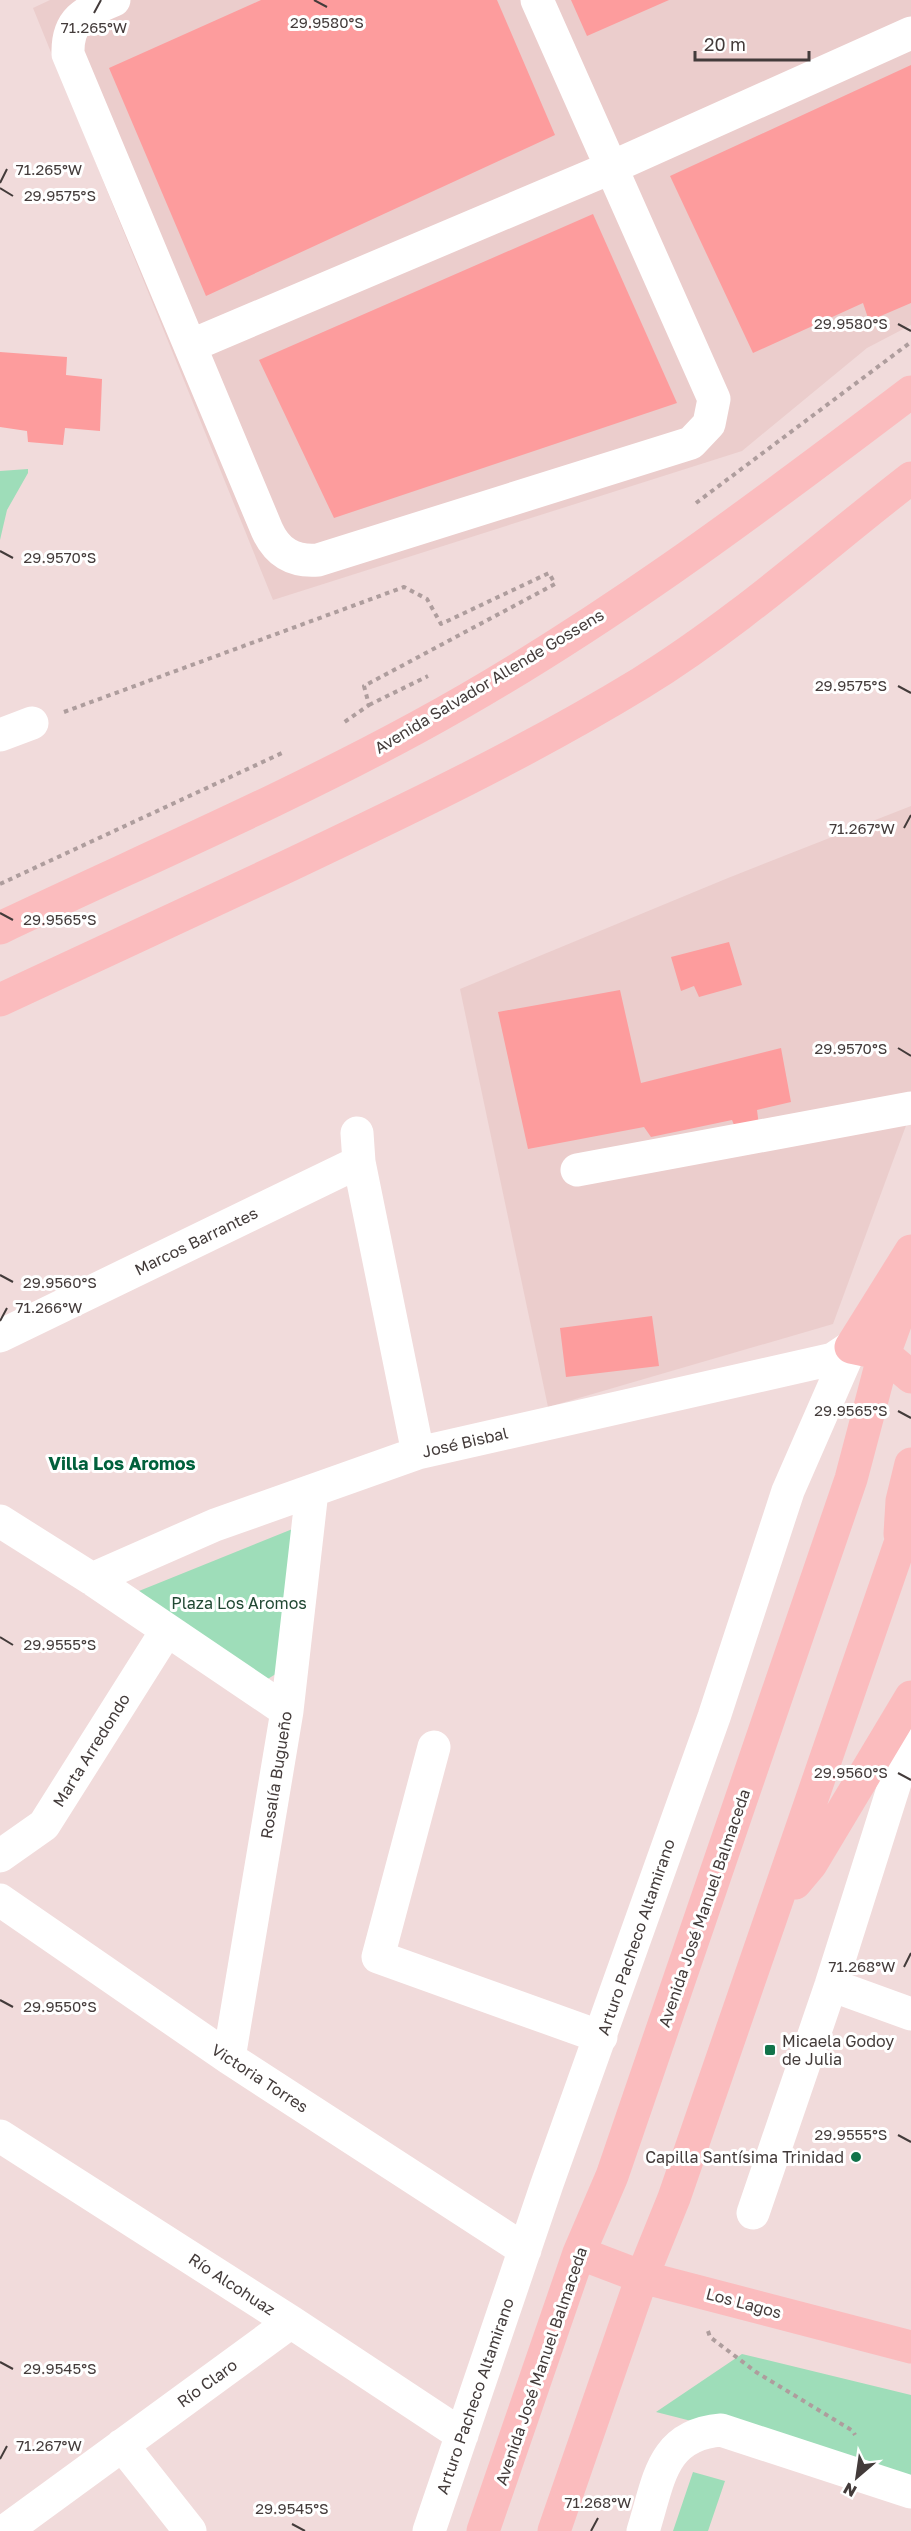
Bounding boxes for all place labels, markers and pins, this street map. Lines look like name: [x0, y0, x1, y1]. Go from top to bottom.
place label: Micaela Godoy de Julia: [782, 2031, 894, 2069]
marker: Micaela Godoy de Julia: [763, 2043, 777, 2057]
place label: Capilla Santísima Trinidad: [645, 2147, 844, 2167]
marker: Capilla Santísima Trinidad: [849, 2150, 863, 2164]

